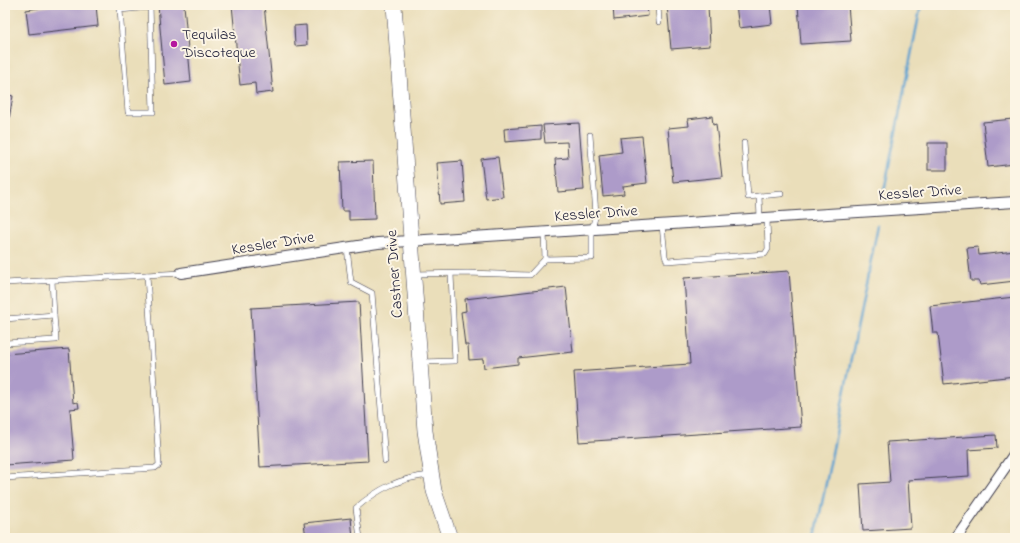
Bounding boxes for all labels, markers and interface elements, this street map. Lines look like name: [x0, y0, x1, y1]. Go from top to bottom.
place label: Tequilas Discoteque: [181, 23, 256, 65]
marker: Tequilas Discoteque: [169, 39, 179, 49]
street label: Kessler Drive: [878, 178, 963, 208]
street label: Kessler Drive: [554, 199, 639, 229]
street label: Kessler Drive: [230, 225, 317, 262]
street label: Castner Drive: [380, 228, 410, 319]

